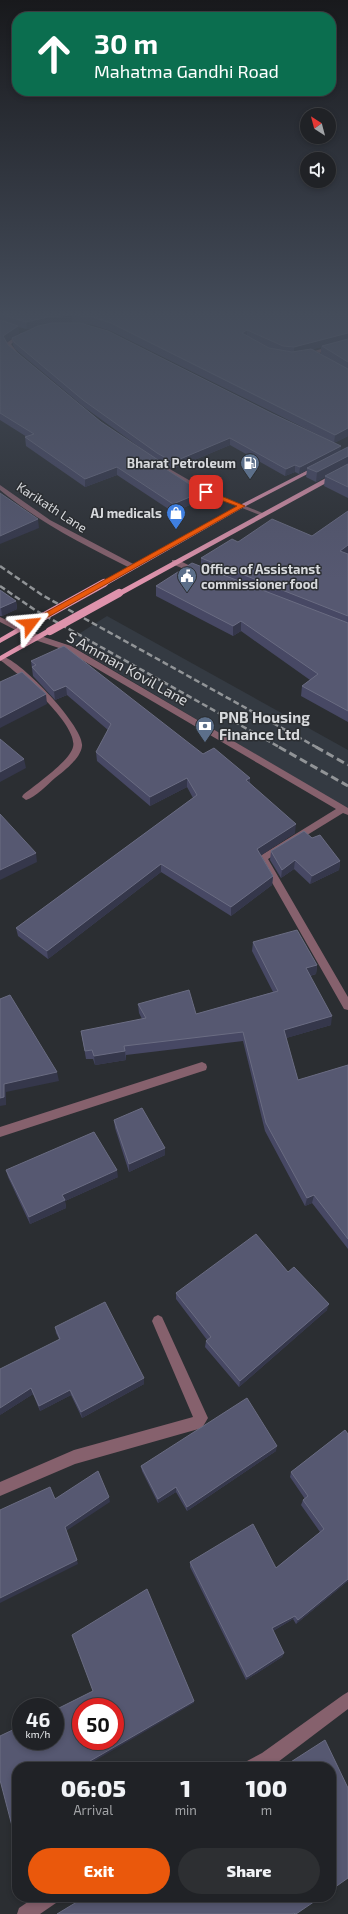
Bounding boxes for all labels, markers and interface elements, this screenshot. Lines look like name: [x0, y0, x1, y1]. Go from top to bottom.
text: 30 m: [94, 26, 158, 60]
icon: ahead: [28, 28, 80, 80]
text: Mahatma Gandhi Road: [94, 60, 279, 82]
north arrow: [300, 108, 336, 144]
map controls: [300, 108, 336, 188]
button: sound: [300, 152, 336, 188]
fuel station icon: Bharat Petroleum: [239, 452, 261, 480]
place label: Bharat Petroleum: [127, 455, 236, 471]
pin: [189, 475, 223, 509]
street label: Karikath Lane: [14, 478, 90, 536]
icon: arrive: [195, 481, 217, 503]
shop icon: AJ medicals: [165, 502, 187, 530]
place label: AJ medicals: [91, 505, 162, 521]
place label: Office of Assistanst commissioner food: [201, 561, 321, 592]
public building icon: Office of Assistanst commissioner food: [176, 565, 198, 593]
position arrow: [9, 603, 51, 645]
street label: S Amman Kovil Lane: [64, 627, 192, 709]
place label: PNB Housing Finance Ltd: [219, 708, 310, 743]
bank icon: PNB Housing Finance Ltd: [194, 715, 216, 743]
speed limit sign: 50: [72, 1698, 124, 1750]
text: 46: [26, 1707, 50, 1731]
text: km/h: [26, 1728, 50, 1740]
text: 06:05: [61, 1773, 126, 1802]
text: 1: [180, 1773, 191, 1802]
text: 100: [245, 1773, 287, 1802]
text: Arrival: [74, 1802, 113, 1818]
text: min: [175, 1802, 197, 1818]
text: m: [261, 1802, 272, 1818]
button: Exit: [28, 1848, 170, 1894]
button: Share: [178, 1848, 320, 1894]

